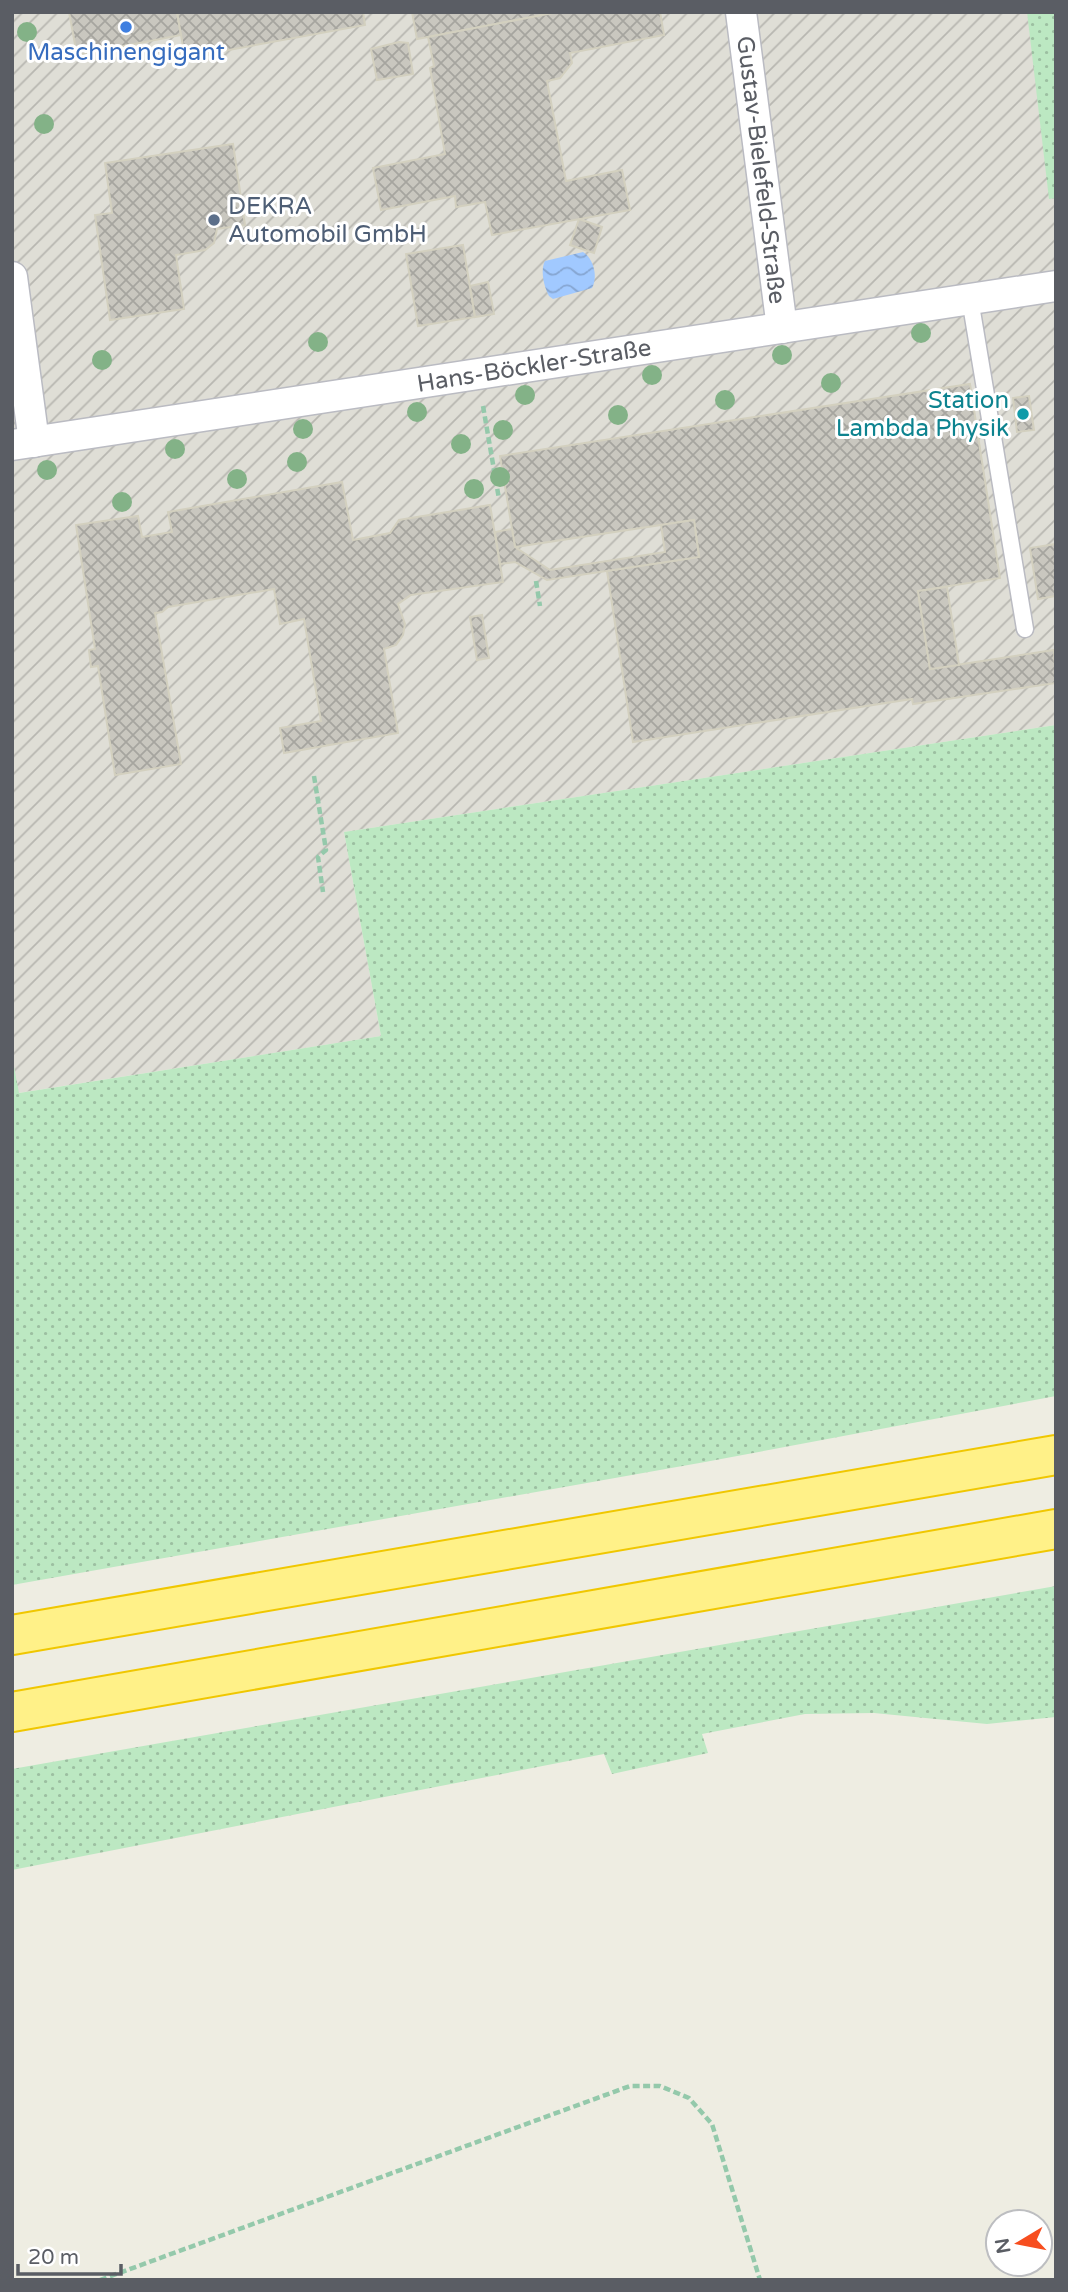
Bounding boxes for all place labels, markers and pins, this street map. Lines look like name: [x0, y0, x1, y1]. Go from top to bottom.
marker: Maschinengigant: [118, 19, 134, 35]
place label: Maschinengigant: [27, 38, 225, 67]
place label: DEKRA Automobil GmbH: [228, 192, 427, 249]
marker: DEKRA Automobil GmbH: [206, 212, 222, 228]
place label: Station Lambda Physik: [836, 386, 1009, 443]
marker: Station Lambda Physik: [1015, 406, 1031, 422]

